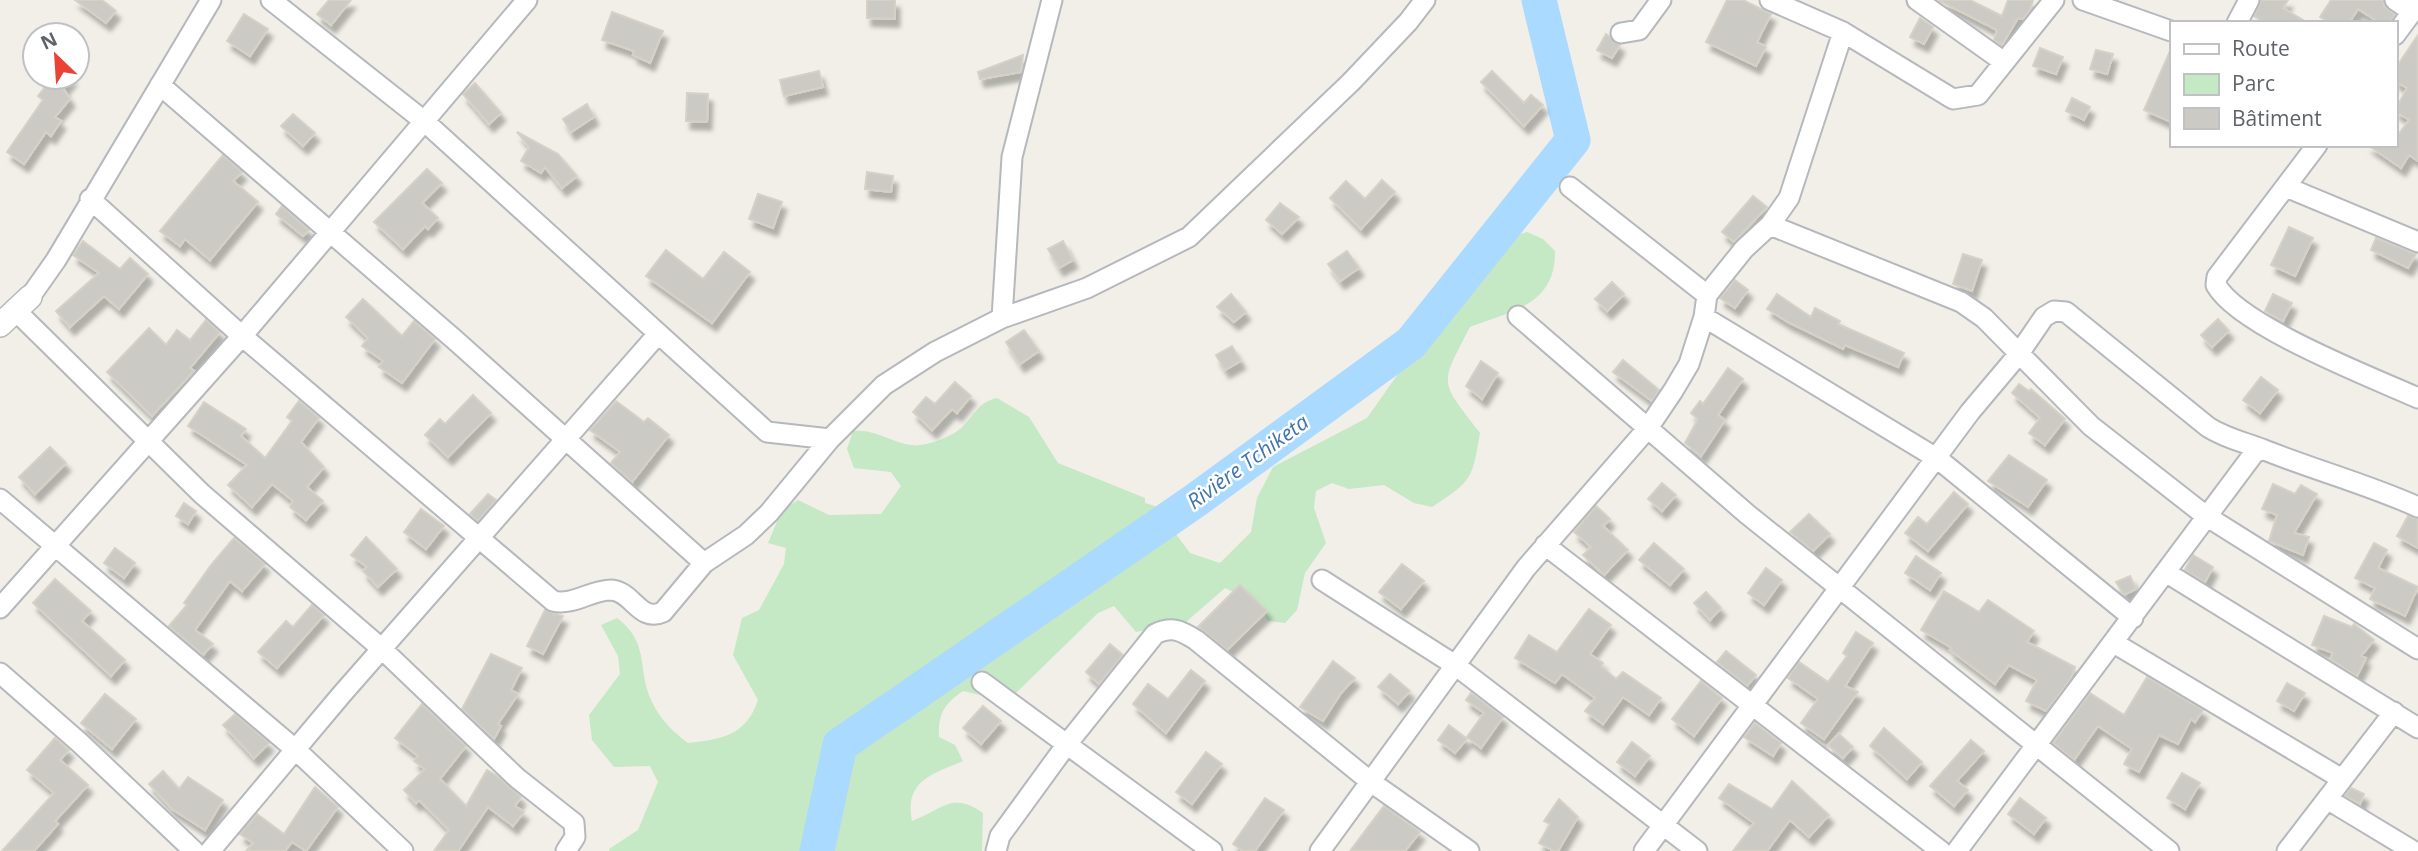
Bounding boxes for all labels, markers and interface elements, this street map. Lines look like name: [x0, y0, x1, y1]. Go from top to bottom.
north arrow: [21, 21, 91, 91]
legend: [2170, 21, 2397, 147]
text: N: [36, 26, 61, 56]
text: Route: [2232, 34, 2290, 62]
text: Parc: [2232, 69, 2275, 97]
text: Bâtiment: [2232, 104, 2322, 132]
water label: Rivière Tchiketa: [1181, 408, 1314, 515]

